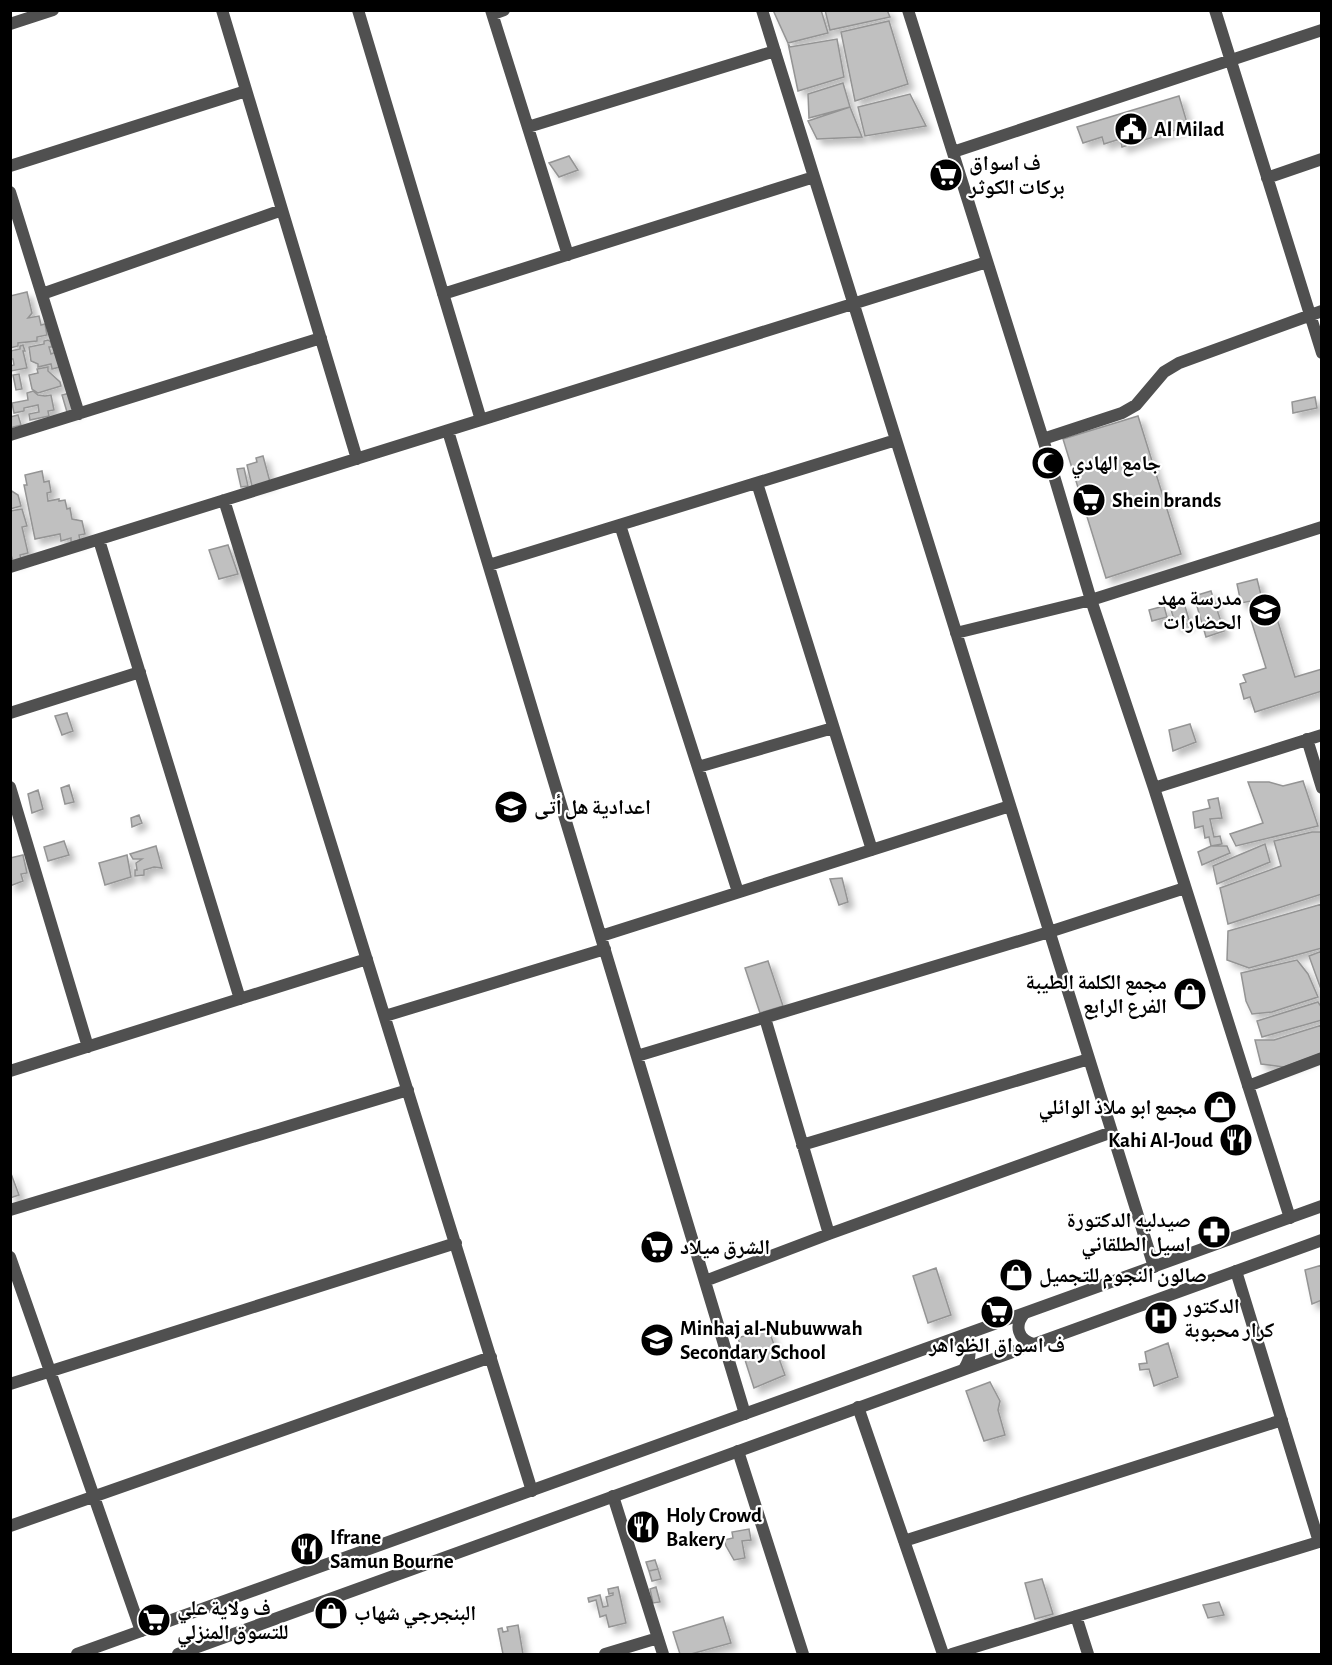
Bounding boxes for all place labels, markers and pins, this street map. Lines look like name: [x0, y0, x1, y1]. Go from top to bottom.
public building icon: Al Milad: [1113, 111, 1149, 147]
place label: Al Milad: [1154, 119, 1224, 140]
place label: ف اسواق بركات الكوثر: [968, 153, 1065, 199]
supermarket icon: ف اسواق بركات الكوثر: [928, 157, 964, 193]
mosque icon: جامع الهادي: [1030, 445, 1066, 481]
place label: جامع الهادي: [1071, 453, 1161, 479]
supermarket icon: Shein brands: [1071, 482, 1107, 518]
place label: Shein brands: [1112, 490, 1221, 511]
place label: مدرسة مهد الحضارات: [1158, 588, 1242, 633]
school or university icon: مدرسة مهد الحضارات: [1247, 592, 1283, 628]
school or university icon: اعدادية هل أتى: [493, 789, 529, 825]
place label: اعدادية هل أتى: [534, 793, 651, 820]
place label: مجمع الكلمة الطيبة الفرع الرابع: [1025, 972, 1167, 1020]
shop icon: مجمع الكلمة الطيبة الفرع الرابع: [1172, 976, 1208, 1012]
shop icon: مجمع ابو ملاذ الوائلي: [1202, 1089, 1238, 1125]
place label: مجمع ابو ملاذ الوائلي: [1039, 1097, 1197, 1123]
restaurant icon: Kahi Al-Joud: [1218, 1122, 1254, 1158]
place label: Kahi Al-Joud: [1108, 1130, 1213, 1151]
place label: صيدليه الدكتورة اسيل الطلقاني: [1067, 1210, 1191, 1260]
pharmacy icon: صيدليه الدكتورة اسيل الطلقاني: [1196, 1214, 1232, 1250]
supermarket icon: الشرق ميلاد: [639, 1229, 675, 1265]
place label: الشرق ميلاد: [680, 1237, 770, 1260]
shop icon: صالون النجوم للتجميل: [998, 1257, 1034, 1293]
place label: صالون النجوم للتجميل: [1039, 1265, 1207, 1289]
supermarket icon: ف اسواق الظواهر: [979, 1294, 1015, 1330]
place label: الدكتور كرار محبوبة: [1183, 1296, 1274, 1342]
hospital icon: الدكتور كرار محبوبة: [1143, 1300, 1179, 1336]
place label: Minhaj al-Nubuwwah Secondary School: [680, 1318, 863, 1363]
school or university icon: Minhaj al-Nubuwwah Secondary School: [639, 1322, 675, 1358]
place label: ف اسواق الظواهر: [928, 1335, 1065, 1358]
place label: Holy Crowd Bakery: [666, 1505, 762, 1550]
restaurant icon: Holy Crowd Bakery: [625, 1509, 661, 1545]
place label: Ifrane Samun Bourne: [330, 1527, 454, 1572]
restaurant icon: Ifrane Samun Bourne: [289, 1531, 325, 1567]
shop icon: البنجرجي شهاب: [313, 1595, 349, 1631]
place label: ف ولاية علي للتسوق المنزلي: [177, 1598, 289, 1648]
supermarket icon: ف ولاية علي للتسوق المنزلي: [136, 1602, 172, 1638]
place label: البنجرجي شهاب: [354, 1603, 476, 1629]

